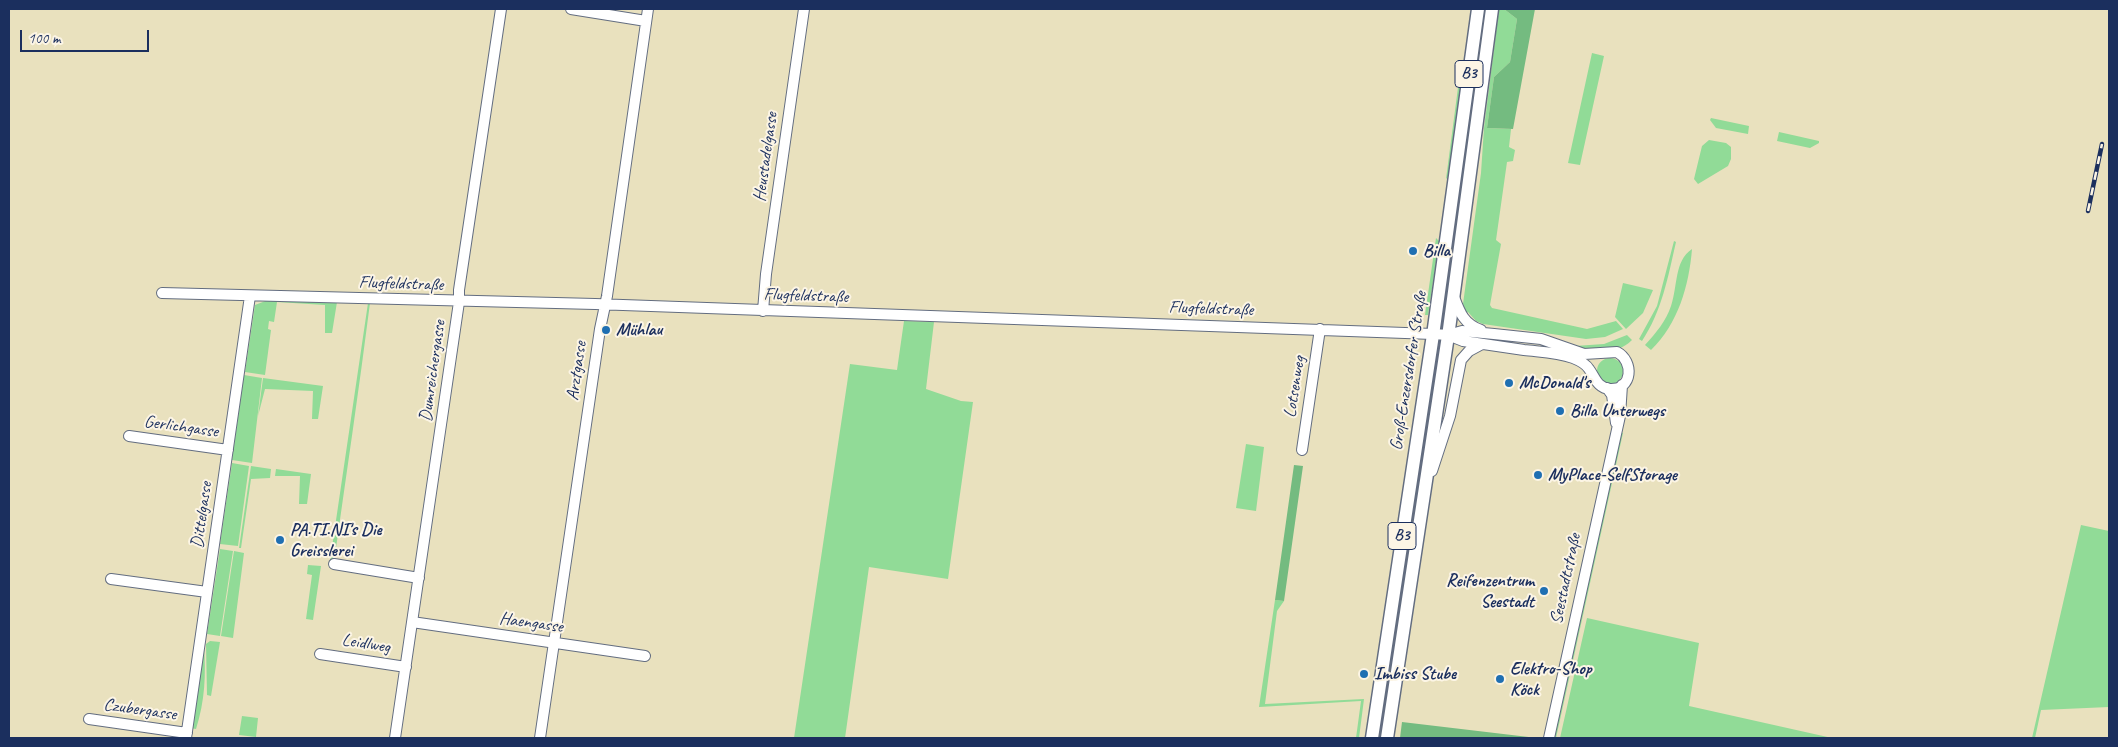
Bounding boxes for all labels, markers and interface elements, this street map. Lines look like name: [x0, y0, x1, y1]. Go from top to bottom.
scale bar: [22, 20, 151, 52]
text: 100 m: [28, 29, 60, 48]
road number: B3: [1455, 61, 1483, 88]
street label: Heustadelgasse: [749, 111, 783, 203]
place label: Billa: [1423, 240, 1450, 262]
marker: Billa: [1407, 245, 1419, 257]
street label: Flugfeldstraße: [358, 272, 444, 296]
street label: Flugfeldstraße: [763, 284, 849, 308]
street label: Groß-Enzersdorfer Straße: [1386, 290, 1432, 452]
street label: Flugfeldstraße: [1168, 297, 1254, 321]
street label: Dumreichergasse: [415, 319, 451, 423]
place label: Mühlau: [616, 319, 662, 341]
marker: Mühlau: [600, 324, 612, 336]
street label: Arztgasse: [562, 340, 592, 402]
street label: Lotsenweg: [1280, 355, 1310, 419]
place label: McDonald's: [1519, 372, 1590, 394]
marker: McDonald's: [1503, 377, 1515, 389]
place label: Billa Unterwegs: [1570, 400, 1665, 422]
marker: Billa Unterwegs: [1554, 405, 1566, 417]
street label: Gerlichgasse: [143, 411, 219, 443]
place label: MyPlace-SelfStorage: [1548, 464, 1677, 486]
marker: MyPlace-SelfStorage: [1532, 469, 1544, 481]
street label: Dittelgasse: [187, 480, 217, 550]
place label: PA.TI.NI's Die Greisslerei: [290, 519, 381, 562]
road number: B3: [1388, 522, 1416, 550]
street label: Seestadtstraße: [1546, 532, 1586, 626]
marker: PA.TI.NI's Die Greisslerei: [274, 534, 286, 546]
place label: Reifenzentrum Seestadt: [1446, 570, 1534, 612]
marker: Reifenzentrum Seestadt: [1538, 585, 1550, 597]
street label: Haengasse: [498, 608, 564, 638]
street label: Leidlweg: [340, 630, 392, 658]
place label: Elektro-Shop Köck: [1510, 658, 1591, 701]
place label: Imbiss Stube: [1374, 663, 1456, 685]
marker: Imbiss Stube: [1358, 668, 1370, 680]
marker: Elektro-Shop Köck: [1494, 673, 1506, 685]
street label: Czubergasse: [102, 694, 178, 726]

